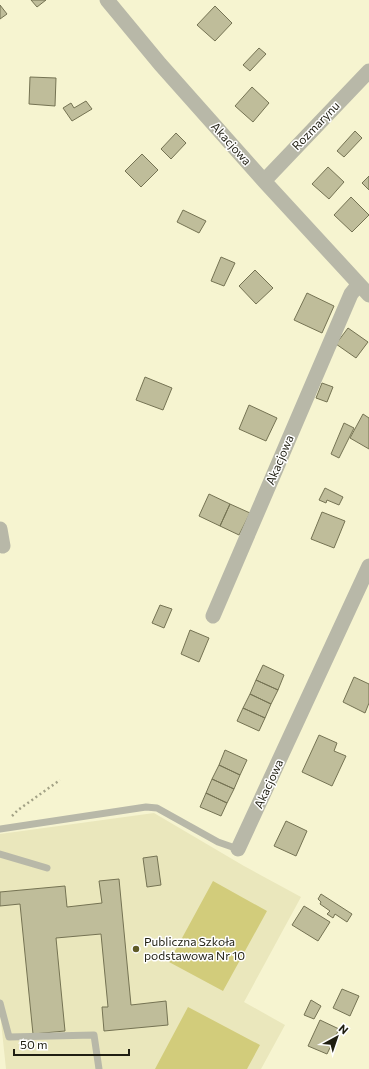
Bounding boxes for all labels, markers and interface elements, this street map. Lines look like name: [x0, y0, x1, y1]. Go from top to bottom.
street label: Rozmarynu: [289, 98, 342, 153]
street label: Akacjowa: [209, 119, 255, 168]
street label: Akacjowa: [262, 433, 296, 487]
street label: Akacjowa: [251, 757, 286, 810]
place label: Publiczna Szkoła podstawowa Nr 10: [144, 934, 245, 962]
marker: Publiczna Szkoła podstawowa Nr 10: [131, 944, 141, 954]
north arrow: [317, 1017, 357, 1057]
text: N: [336, 1021, 351, 1037]
scale bar: [14, 1031, 129, 1057]
text: 50 m: [20, 1037, 48, 1051]

